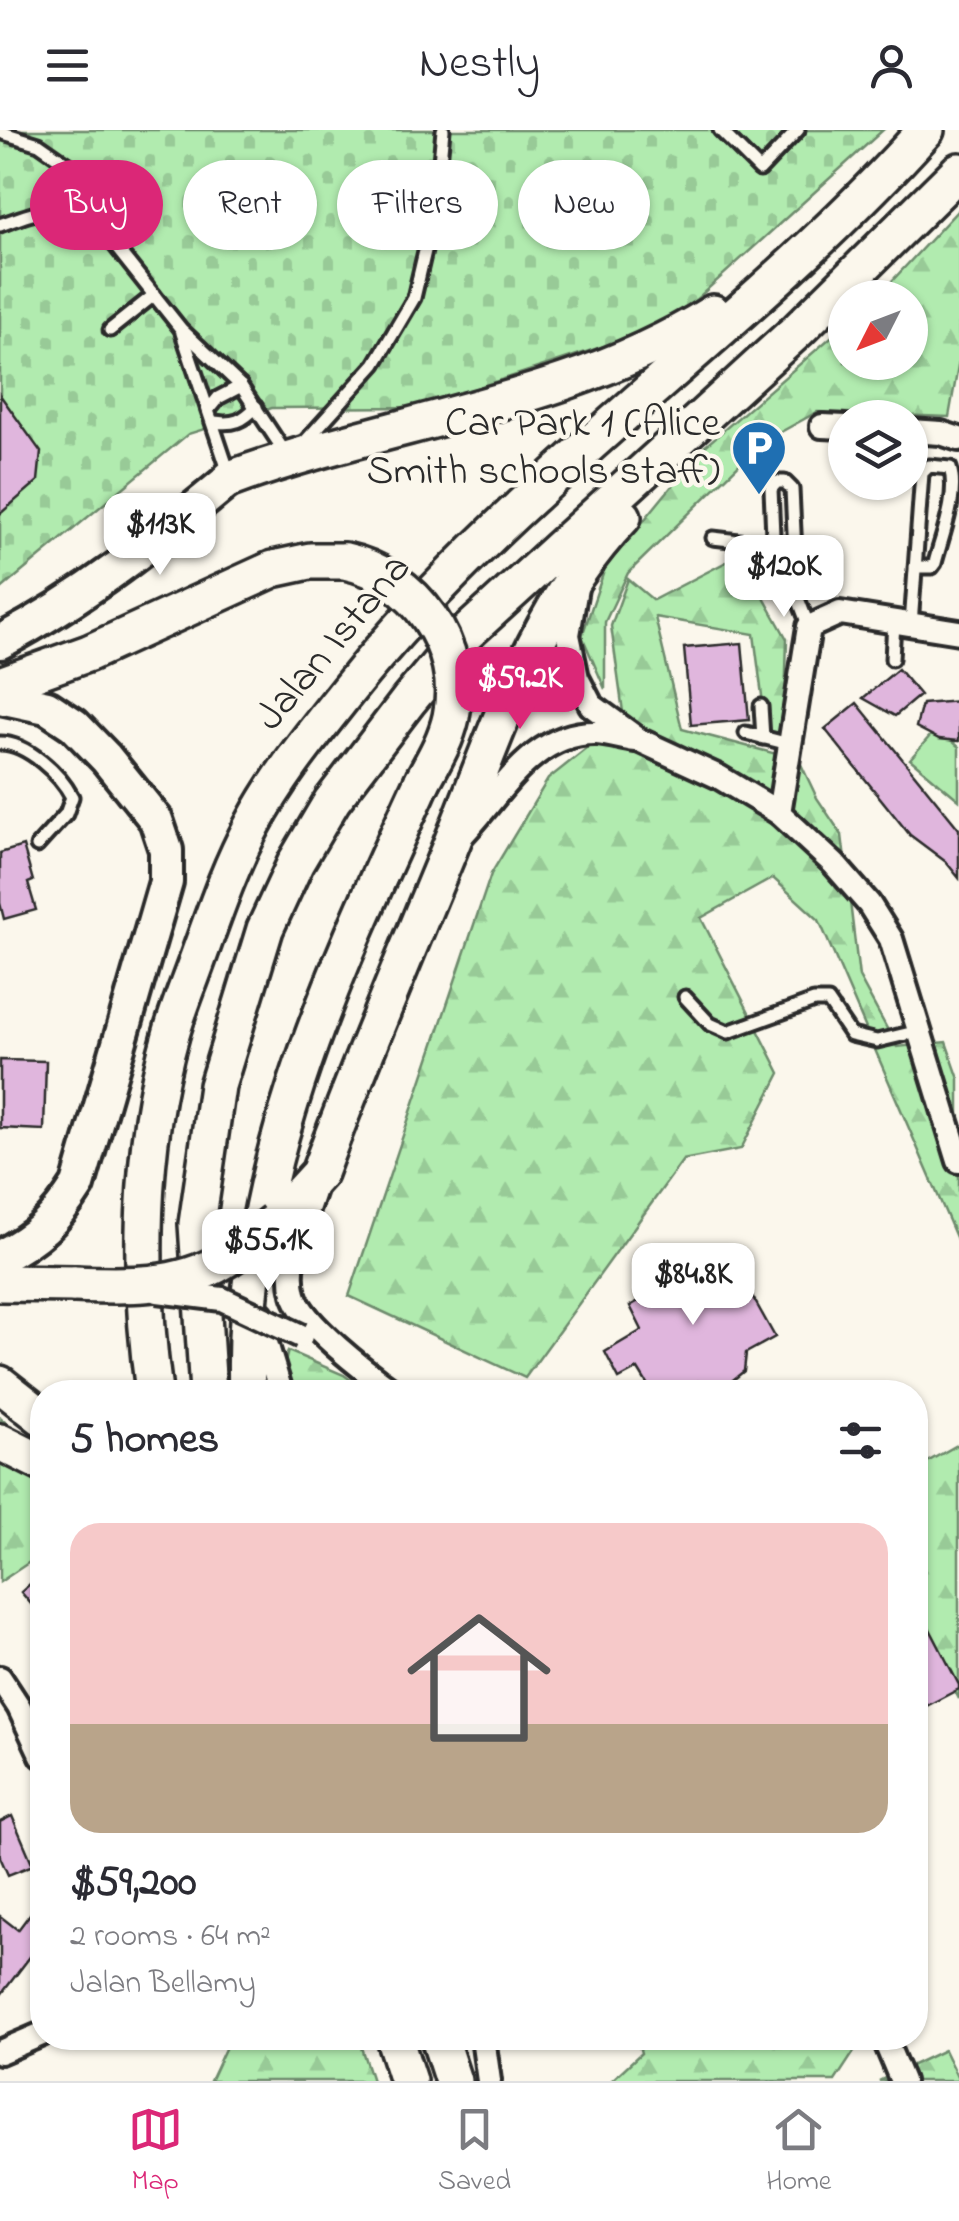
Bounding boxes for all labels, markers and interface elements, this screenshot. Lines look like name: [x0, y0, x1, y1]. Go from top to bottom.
text: Nestly: [419, 32, 540, 98]
icon: menu: [40, 38, 95, 93]
icon: person: [864, 38, 919, 93]
chip: Buy: [30, 160, 163, 250]
chip: Rent: [183, 160, 317, 250]
chip: Filters: [337, 160, 498, 250]
chip: New: [518, 160, 650, 250]
north arrow: [828, 280, 928, 380]
map controls: [828, 280, 928, 500]
place label: Car Park 1 (Alice Smith schools staff): [366, 394, 720, 503]
button: layers: [828, 400, 928, 500]
parking icon: Car Park 1 (Alice Smith schools staff): [729, 418, 789, 497]
pin: $113K: [90, 493, 230, 578]
text: $113K: [126, 502, 194, 549]
pin: $120K: [714, 535, 854, 620]
street label: Jalan Istana: [241, 541, 427, 745]
text: $120K: [747, 544, 821, 591]
pin: $59.2K: [439, 647, 601, 732]
text: $59.2K: [477, 656, 563, 703]
pin: $55.1K: [187, 1209, 349, 1294]
text: $55.1K: [224, 1218, 312, 1265]
pin: $84.8K: [612, 1243, 774, 1328]
text: $84.8K: [654, 1252, 732, 1299]
text: 5 homes: [70, 1410, 219, 1471]
icon: filters: [833, 1413, 888, 1468]
icon: home: [389, 1588, 569, 1768]
text: $59,200: [70, 1853, 196, 1914]
text: 2 rooms · 64 m²: [70, 1914, 271, 1961]
text: Jalan Bellamy: [70, 1961, 256, 2008]
tab: Map: [128, 2102, 183, 2203]
tab: Saved: [438, 2102, 511, 2203]
tab: Home: [766, 2102, 831, 2203]

